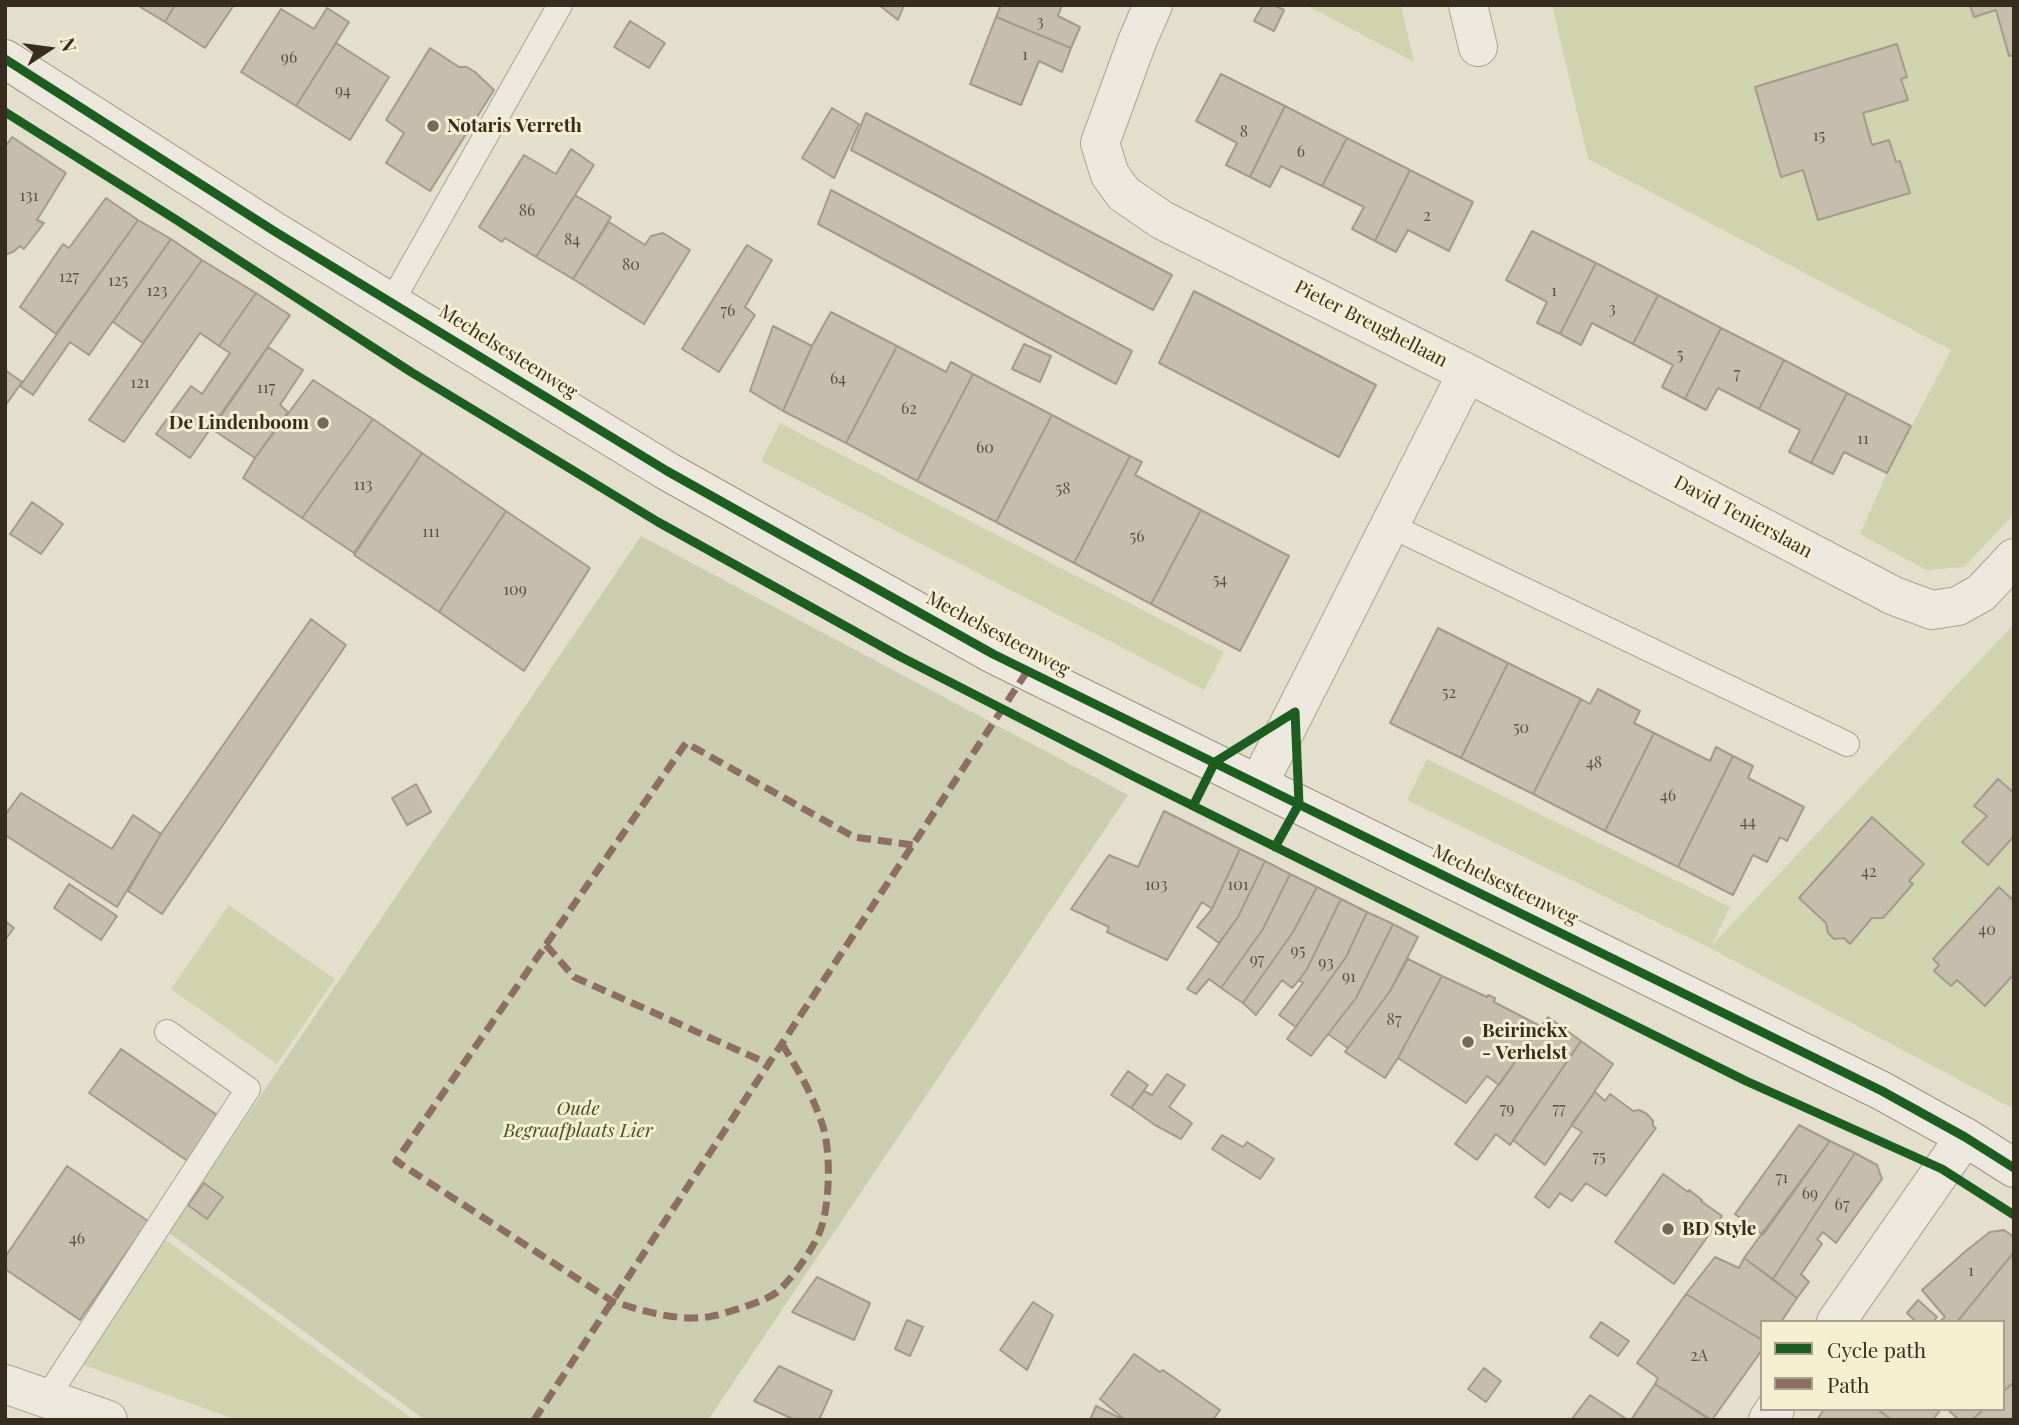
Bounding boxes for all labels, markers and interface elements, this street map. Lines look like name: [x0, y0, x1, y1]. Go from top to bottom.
house number: 3: [1036, 12, 1044, 32]
north arrow: [14, 14, 84, 84]
text: N: [55, 35, 84, 54]
house number: 1: [1022, 45, 1028, 65]
house number: 96: [281, 48, 297, 68]
house number: 94: [335, 81, 351, 101]
place label: Notaris Verreth: [447, 115, 582, 137]
marker: Notaris Verreth: [425, 118, 441, 134]
house number: 8: [1240, 122, 1248, 142]
house number: 15: [1813, 126, 1825, 146]
house number: 6: [1297, 142, 1305, 162]
house number: 131: [20, 186, 38, 206]
house number: 86: [519, 201, 535, 221]
house number: 2: [1423, 206, 1431, 226]
house number: 84: [564, 230, 580, 250]
house number: 80: [622, 255, 640, 275]
house number: 127: [59, 267, 79, 287]
house number: 125: [108, 271, 128, 291]
street label: Pieter Breughellaan: [1291, 276, 1451, 372]
house number: 123: [147, 281, 167, 301]
house number: 1: [1551, 281, 1557, 301]
house number: 3: [1608, 299, 1616, 319]
street label: Mechelsesteenweg: [434, 300, 582, 404]
house number: 76: [721, 301, 735, 321]
house number: 5: [1677, 345, 1683, 365]
house number: 7: [1734, 364, 1740, 384]
house number: 64: [830, 369, 846, 389]
house number: 121: [130, 373, 150, 393]
house number: 117: [257, 378, 275, 398]
house number: 62: [901, 399, 917, 419]
place label: De Lindenboom: [169, 412, 309, 434]
marker: De Lindenboom: [315, 415, 331, 431]
house number: 11: [1857, 429, 1869, 449]
house number: 60: [976, 438, 994, 458]
street label: David Tenierslaan: [1670, 471, 1816, 563]
house number: 113: [354, 475, 372, 495]
house number: 58: [1056, 479, 1070, 499]
house number: 111: [422, 522, 440, 542]
house number: 56: [1130, 527, 1144, 547]
house number: 54: [1213, 570, 1227, 590]
house number: 109: [503, 580, 527, 600]
street label: Mechelsesteenweg: [922, 587, 1074, 681]
house number: 52: [1442, 683, 1456, 703]
house number: 50: [1513, 718, 1529, 738]
house number: 48: [1586, 753, 1602, 773]
house number: 46: [1660, 786, 1676, 806]
house number: 44: [1740, 812, 1756, 832]
street label: Mechelsesteenweg: [1429, 840, 1581, 930]
house number: 42: [1861, 862, 1877, 882]
house number: 103: [1145, 875, 1167, 895]
house number: 101: [1227, 875, 1249, 895]
house number: 40: [1978, 920, 1996, 940]
house number: 95: [1291, 941, 1305, 961]
house number: 97: [1250, 950, 1264, 970]
house number: 93: [1318, 953, 1334, 973]
house number: 91: [1342, 967, 1356, 987]
house number: 87: [1387, 1010, 1401, 1030]
place label: Beirinckx - Verhelst: [1482, 1020, 1568, 1064]
marker: Beirinckx - Verhelst: [1460, 1034, 1476, 1050]
park label: Oude Begraafplaats Lier: [503, 1098, 653, 1142]
house number: 79: [1500, 1099, 1514, 1119]
house number: 77: [1553, 1099, 1565, 1119]
house number: 75: [1592, 1147, 1606, 1167]
house number: 71: [1776, 1168, 1788, 1188]
house number: 69: [1802, 1184, 1818, 1204]
house number: 67: [1835, 1195, 1849, 1215]
place label: BD Style: [1682, 1218, 1756, 1240]
marker: BD Style: [1660, 1221, 1676, 1237]
house number: 46: [69, 1229, 85, 1249]
house number: 1: [1968, 1261, 1974, 1281]
legend: [1760, 1320, 2005, 1411]
text: Cycle path: [1827, 1335, 1926, 1363]
house number: 2A: [1690, 1346, 1708, 1366]
text: Path: [1827, 1370, 1869, 1398]

